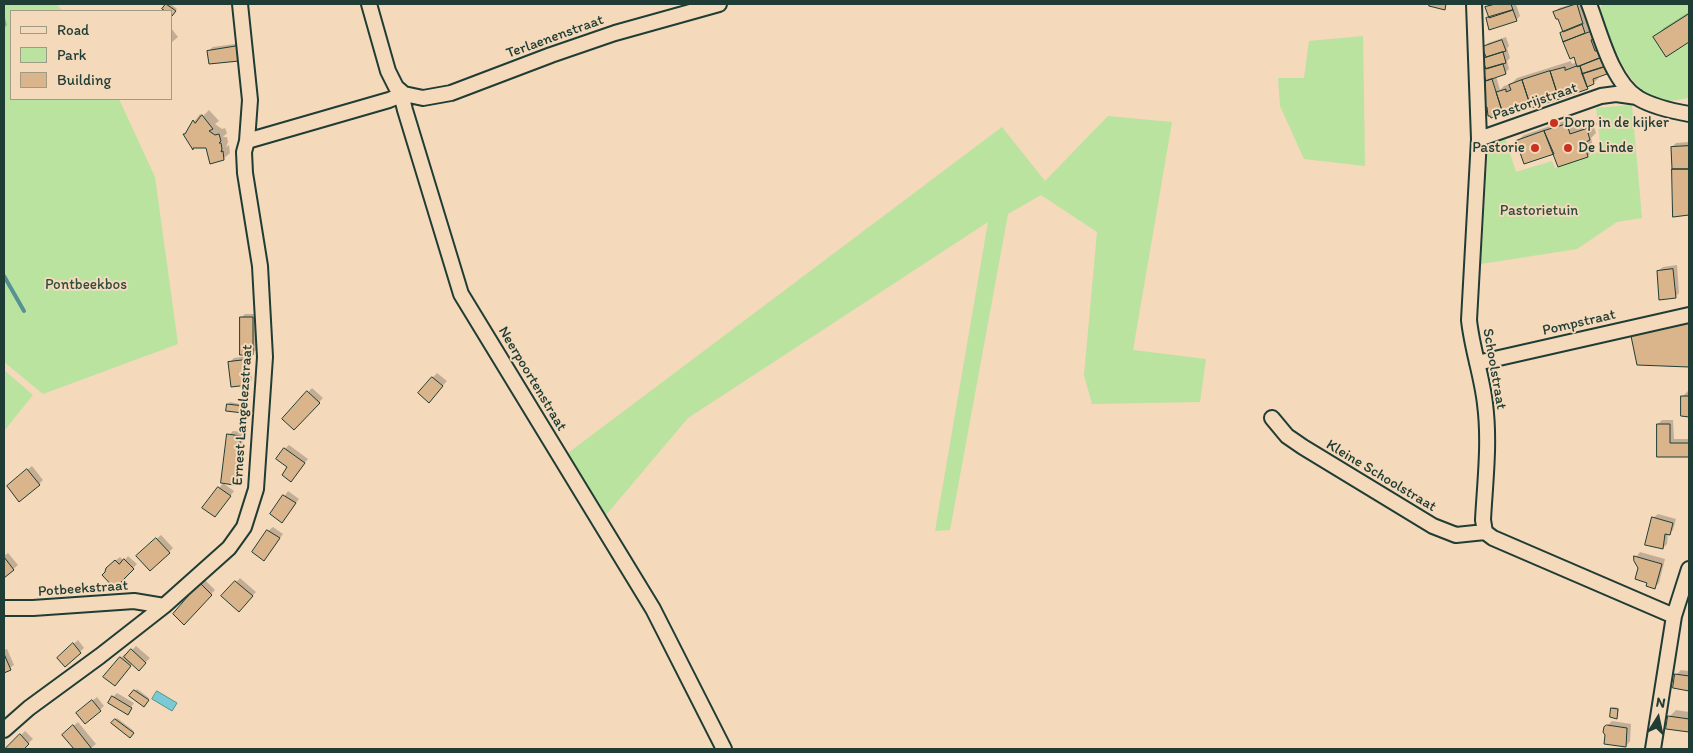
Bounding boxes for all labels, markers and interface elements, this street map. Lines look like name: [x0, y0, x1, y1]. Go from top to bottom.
legend: [10, 10, 172, 100]
street label: Terlaenenstraat: [504, 11, 606, 63]
text: Road: [57, 21, 89, 39]
text: Park: [57, 46, 87, 64]
text: Building: [57, 71, 111, 89]
street label: Pastorijstraat: [1490, 79, 1580, 125]
place label: Dorp in de kijker: [1564, 114, 1669, 132]
marker: Dorp in de kijker: [1548, 117, 1560, 129]
place label: Pastorie: [1472, 139, 1525, 157]
place label: De Linde: [1578, 139, 1633, 157]
marker: Pastorie: [1529, 142, 1541, 154]
marker: De Linde: [1562, 142, 1574, 154]
park label: Pastorietuin: [1500, 202, 1578, 220]
park label: Pontbeekbos: [45, 276, 127, 294]
street label: Pompstraat: [1541, 306, 1617, 340]
street label: Neerpoortenstraat: [494, 323, 570, 435]
street label: Schoolstraat: [1478, 327, 1510, 411]
street label: Ernest Langelezstraat: [229, 344, 257, 486]
street label: Kleine Schoolstraat: [1323, 436, 1439, 516]
street label: Potbeekstraat: [37, 577, 129, 601]
north arrow: [1633, 693, 1683, 743]
text: N: [1655, 694, 1667, 712]

